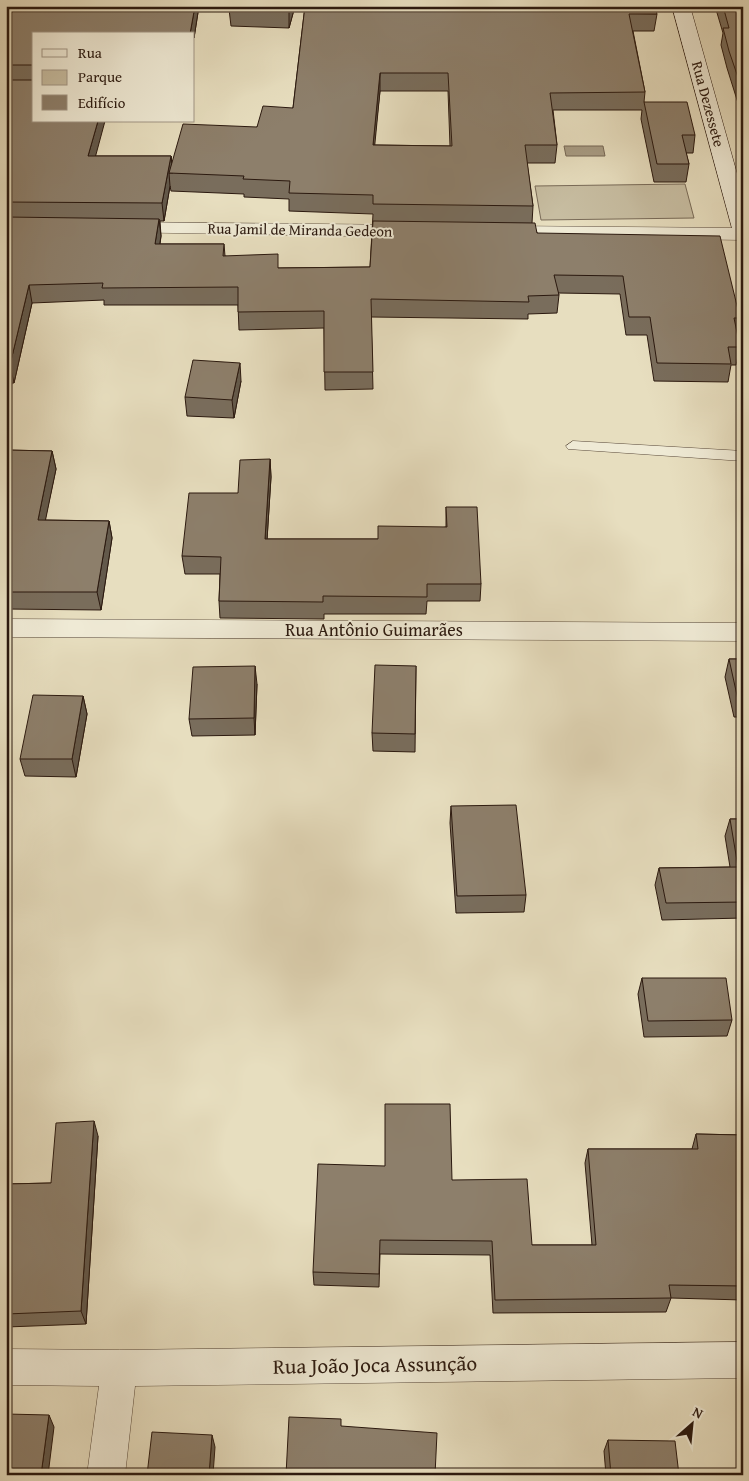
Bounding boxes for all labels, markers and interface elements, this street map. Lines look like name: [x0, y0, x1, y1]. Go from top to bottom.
legend: [32, 32, 195, 122]
text: Rua: [78, 42, 102, 63]
street label: Rua Dezessete: [687, 59, 730, 149]
text: Parque: [78, 66, 122, 87]
text: Edifício: [78, 92, 126, 113]
street label: Rua Jamil de Miranda Gedeon: [207, 217, 393, 242]
street label: Rua Antônio Guimarães: [285, 616, 463, 643]
street label: Rua João Joca Assunção: [273, 1347, 477, 1382]
north arrow: [666, 1398, 716, 1448]
text: N: [689, 1401, 707, 1424]

